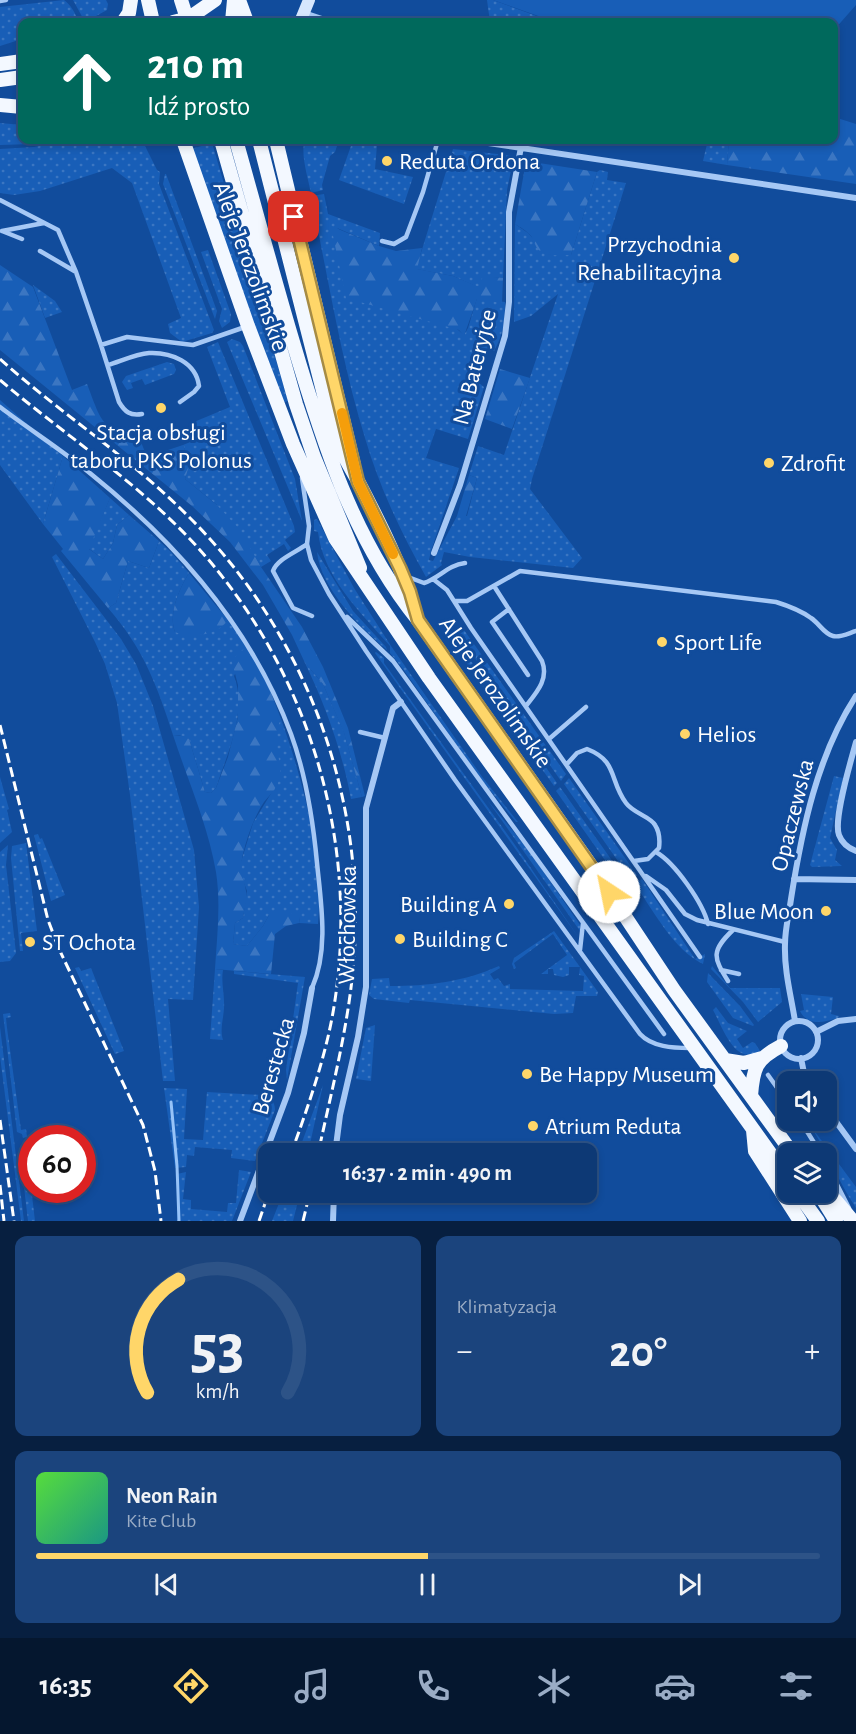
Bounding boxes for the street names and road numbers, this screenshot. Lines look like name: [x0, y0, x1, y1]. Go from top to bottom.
street label: Aleje Jerozolimskie: [208, 178, 292, 354]
street label: Na Bateryjce: [449, 307, 501, 428]
street label: Aleje Jerozolimskie: [434, 613, 556, 773]
street label: Opaczewska: [767, 757, 819, 874]
street label: Włochowska: [335, 865, 361, 985]
street label: Berestecka: [249, 1015, 299, 1118]

